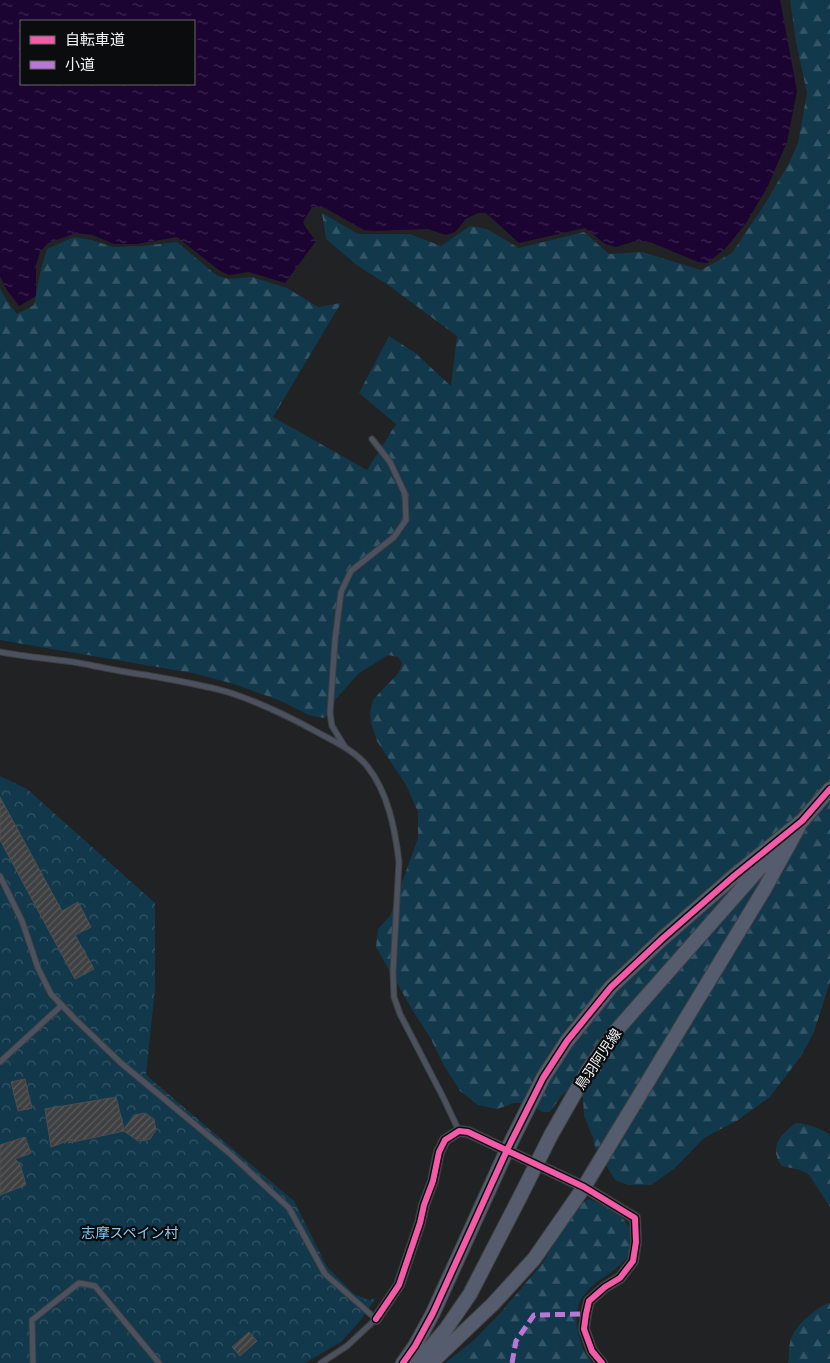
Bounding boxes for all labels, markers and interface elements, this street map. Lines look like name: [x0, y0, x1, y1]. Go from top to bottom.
legend: [20, 20, 195, 85]
text: 自転車道: [65, 30, 125, 49]
text: 小道: [65, 55, 95, 74]
street label: 鳥羽阿児線: [571, 1025, 624, 1092]
park label: 志摩スペイン村: [81, 1224, 179, 1241]

